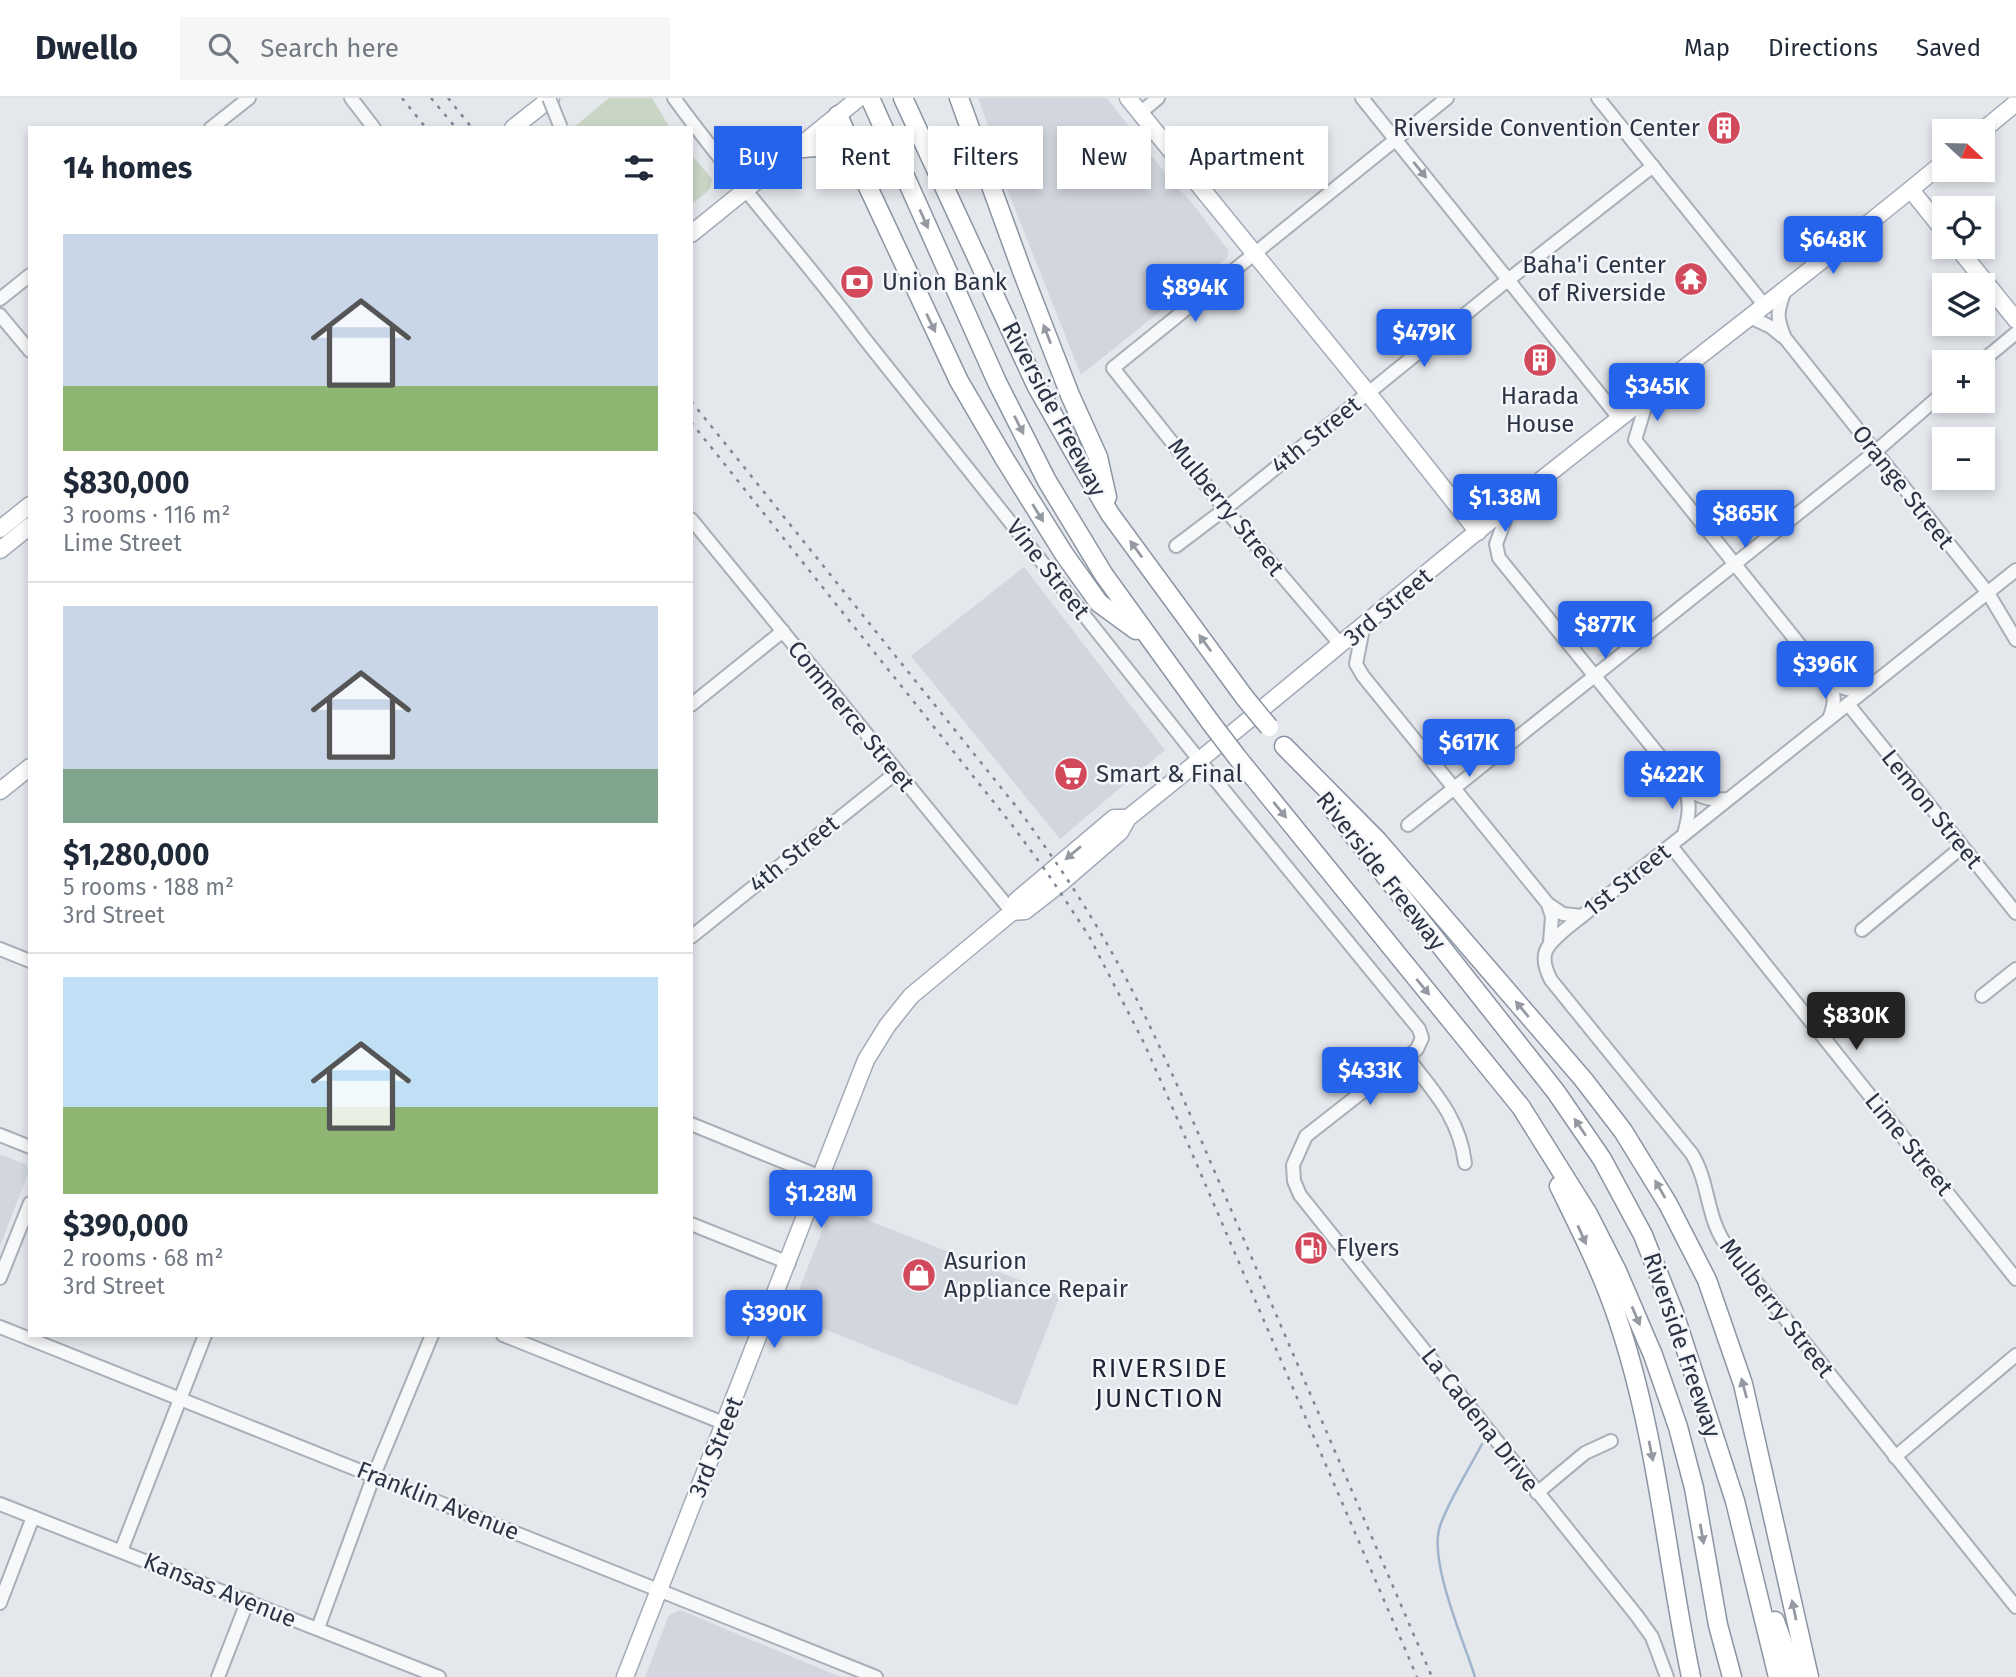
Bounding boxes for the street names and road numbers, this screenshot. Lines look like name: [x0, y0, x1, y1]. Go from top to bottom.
street label: Riverside Freeway: [996, 317, 1112, 501]
street label: 4th Street: [1266, 390, 1367, 480]
street label: Orange Street: [1846, 420, 1960, 555]
street label: Mulberry Street: [1162, 433, 1290, 582]
street label: Vine Street: [1000, 514, 1096, 625]
street label: 3rd Street: [1338, 562, 1438, 652]
street label: Commerce Street: [782, 635, 920, 797]
street label: Lemon Street: [1876, 744, 1989, 874]
street label: Riverside Freeway: [1310, 786, 1452, 956]
street label: 4th Street: [744, 809, 845, 899]
street label: 1st Street: [1578, 837, 1676, 922]
street label: Lime Street: [1859, 1087, 1959, 1201]
street label: Mulberry Street: [1714, 1233, 1840, 1383]
street label: Riverside Freeway: [1637, 1249, 1727, 1441]
street label: La Cadena Drive: [1415, 1343, 1545, 1497]
street label: 3rd Street: [683, 1392, 749, 1502]
street label: Franklin Avenue: [353, 1456, 523, 1546]
street label: Kansas Avenue: [140, 1547, 300, 1633]

